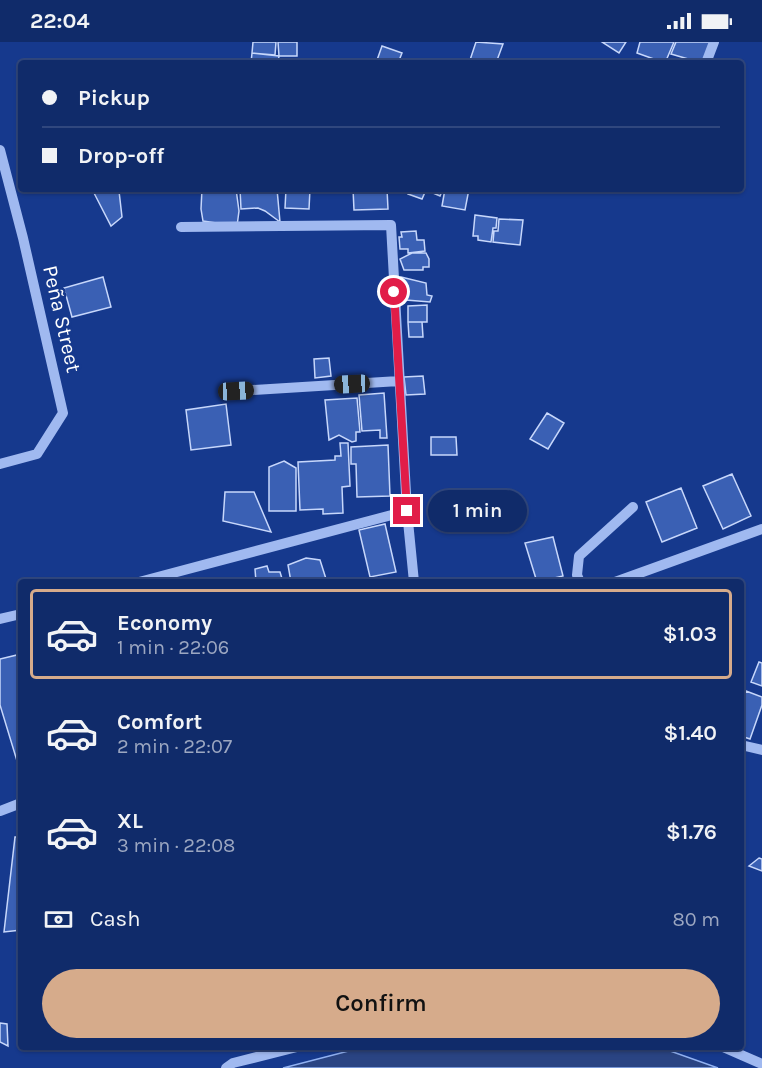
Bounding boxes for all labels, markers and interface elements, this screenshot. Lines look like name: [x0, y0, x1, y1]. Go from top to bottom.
text: 22:04: [30, 8, 90, 34]
text: Pickup: [78, 85, 150, 111]
text: Drop-off: [78, 143, 164, 169]
street label: Peña Street: [38, 263, 86, 375]
route start: [380, 278, 407, 305]
car: [334, 374, 370, 394]
car: [218, 381, 254, 401]
callout: 1 min: [428, 490, 527, 532]
route end: [393, 497, 420, 524]
text: 1 min: [453, 499, 502, 522]
icon: car: [45, 607, 99, 661]
text: Economy: [117, 610, 212, 636]
text: $1.03: [663, 621, 717, 647]
text: 1 min · 22:06: [117, 636, 229, 659]
icon: car: [45, 706, 99, 760]
text: Comfort: [117, 709, 202, 735]
text: $1.40: [663, 720, 717, 746]
text: 2 min · 22:07: [117, 735, 232, 758]
icon: car: [45, 805, 99, 859]
text: XL: [117, 808, 143, 834]
text: $1.76: [666, 819, 717, 845]
text: 3 min · 22:08: [117, 834, 235, 857]
icon: cash: [42, 903, 75, 936]
text: Cash: [90, 906, 140, 932]
text: 80 m: [672, 908, 720, 931]
button: Confirm: [42, 969, 720, 1038]

